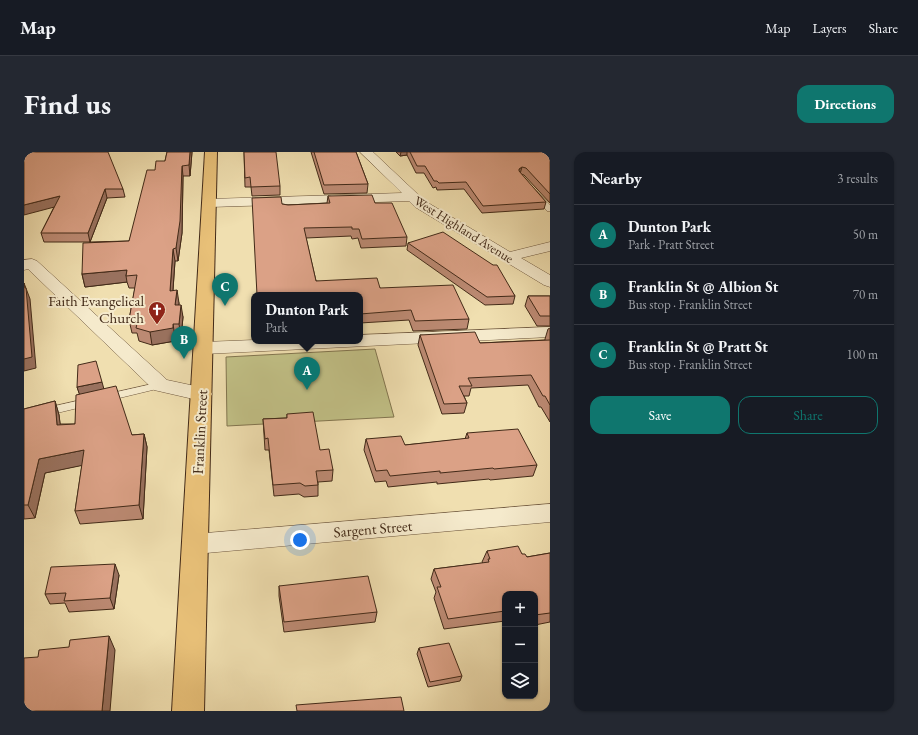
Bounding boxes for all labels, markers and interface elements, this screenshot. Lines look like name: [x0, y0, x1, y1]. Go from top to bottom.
text: Map: [20, 15, 56, 40]
text: Map: [765, 19, 790, 37]
text: Layers: [812, 19, 847, 37]
text: Share: [869, 19, 898, 37]
button: Directions: [797, 85, 894, 123]
text: Find us: [24, 86, 111, 122]
text: Nearby: [590, 167, 642, 189]
text: 3 results: [837, 170, 878, 187]
street label: West Highland Avenue: [411, 192, 517, 267]
text: Dunton Park: [628, 217, 711, 236]
text: A: [598, 226, 608, 243]
text: 50 m: [853, 226, 878, 243]
text: Park · Pratt Street: [628, 236, 714, 253]
pin: C: [212, 273, 238, 306]
text: Franklin St @ Albion St: [628, 277, 778, 296]
text: B: [599, 286, 607, 303]
text: 70 m: [853, 286, 878, 303]
place label: Faith Evangelical Church: [48, 291, 144, 327]
popup: [251, 292, 363, 344]
text: Bus stop · Franklin Street: [628, 296, 752, 313]
church icon: Faith Evangelical Church: [147, 300, 167, 325]
text: Dunton Park: [266, 300, 348, 319]
text: Park: [266, 319, 288, 336]
pin: B: [171, 326, 197, 359]
text: Franklin St @ Pratt St: [628, 337, 768, 356]
text: C: [598, 346, 608, 363]
text: 100 m: [847, 346, 878, 363]
text: Bus stop · Franklin Street: [628, 356, 752, 373]
pin: A: [294, 357, 320, 390]
street label: Franklin Street: [188, 389, 211, 475]
button: Save: [590, 396, 730, 434]
button: Share: [738, 396, 878, 434]
street label: Sargent Street: [333, 516, 413, 541]
your location: [290, 530, 310, 550]
map controls: [502, 591, 538, 699]
button: +: [502, 591, 538, 627]
button: −: [502, 627, 538, 663]
button: layers: [502, 663, 538, 699]

